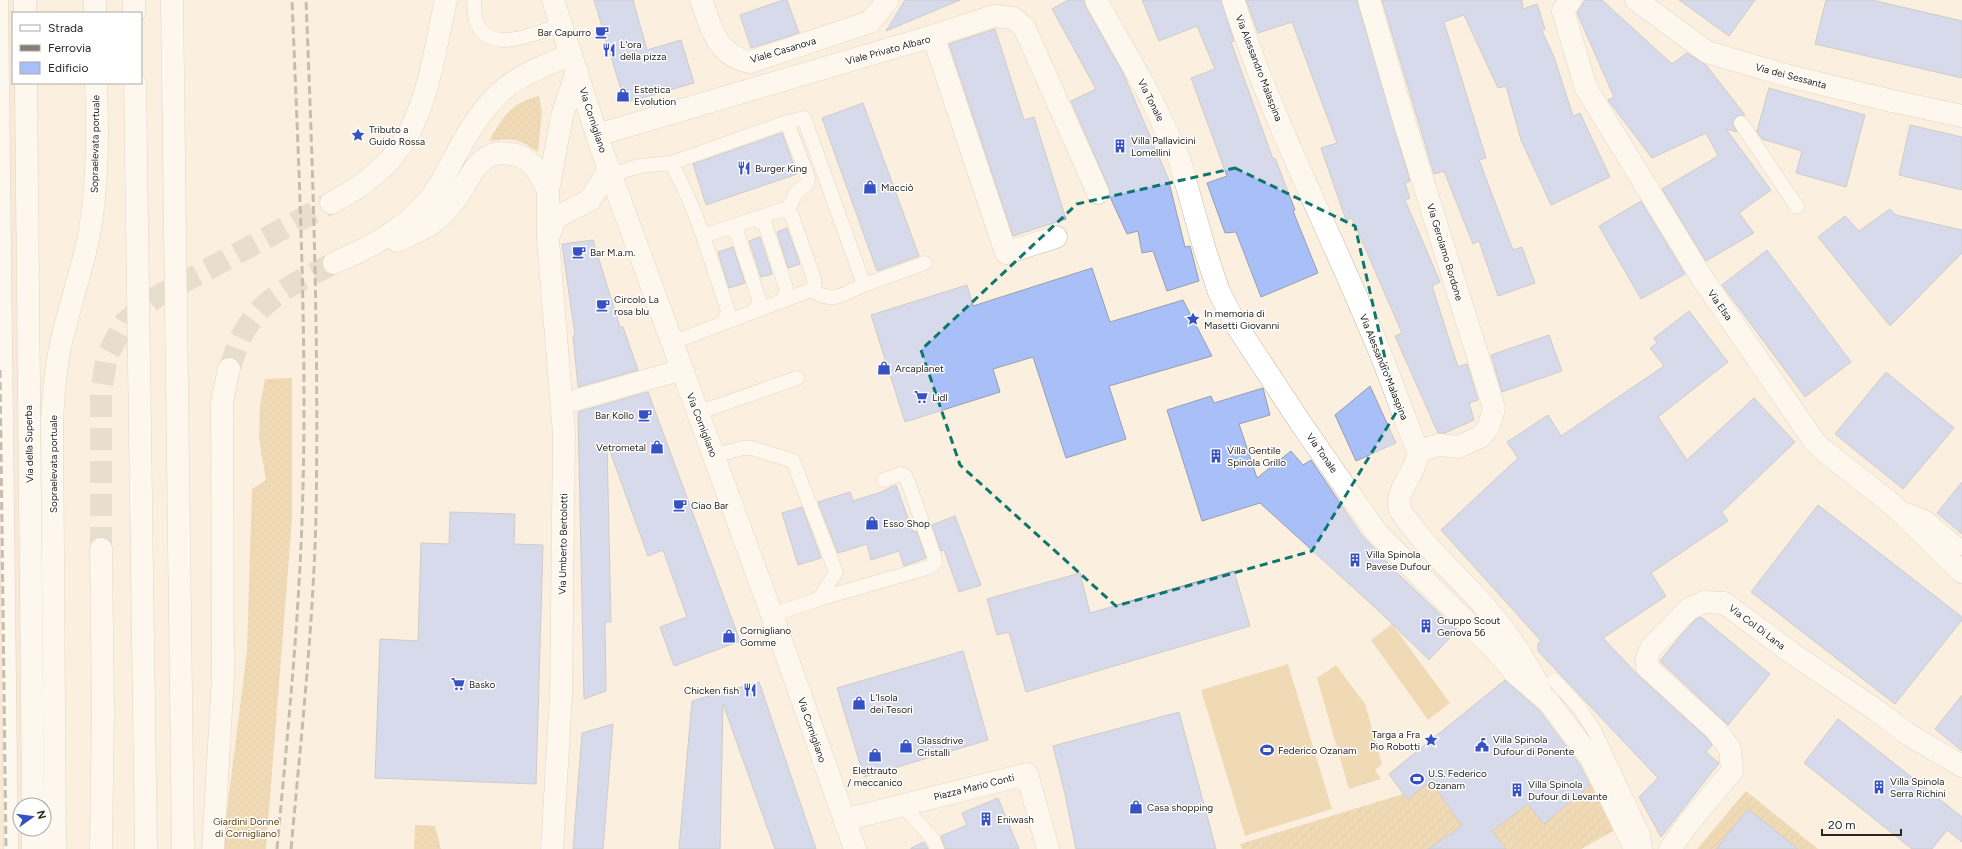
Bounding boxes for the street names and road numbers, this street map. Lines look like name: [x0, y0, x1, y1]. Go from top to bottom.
street label: Via Alessandro Malaspina: [1233, 13, 1285, 123]
street label: Viale Privato Albaro: [844, 32, 932, 68]
street label: Viale Casanova: [749, 34, 817, 66]
street label: Via dei Sessanta: [1754, 60, 1828, 92]
street label: Via Tonale: [1135, 77, 1167, 124]
street label: Via Cornigliano: [576, 86, 610, 155]
street label: Sopraelevata portuale: [88, 94, 102, 193]
street label: Via Gerolamo Bordone: [1424, 202, 1466, 303]
street label: Via Elsa: [1705, 287, 1735, 323]
street label: Via Alessandro Malaspina: [1357, 312, 1411, 422]
street label: Via Cornigliano: [684, 391, 720, 459]
street label: Via della Superba: [22, 405, 36, 483]
street label: Sopraelevata portuale: [47, 414, 60, 513]
street label: Via Tonale: [1304, 430, 1341, 476]
street label: Via Umberto Bertolotti: [556, 493, 570, 595]
street label: Via Col Di Lana: [1726, 602, 1788, 652]
street label: Via Cornigliano: [795, 696, 829, 764]
street label: Piazza Mario Conti: [932, 771, 1016, 803]

